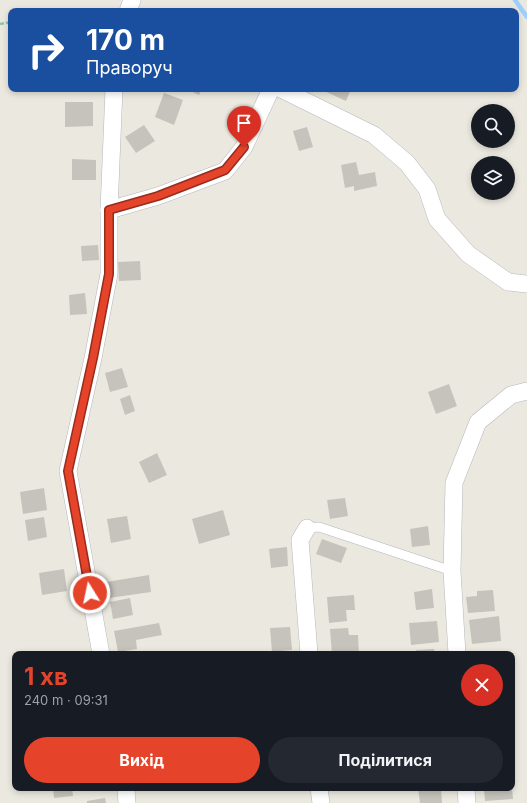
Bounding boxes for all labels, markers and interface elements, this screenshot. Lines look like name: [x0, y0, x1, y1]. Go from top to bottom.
text: 170 m: [86, 23, 165, 57]
icon: right: [20, 24, 72, 76]
text: Праворуч: [86, 57, 173, 78]
map controls: [471, 104, 515, 200]
button: search: [471, 104, 515, 148]
pin: [227, 106, 261, 147]
icon: arrive: [233, 112, 255, 134]
button: layers: [471, 156, 515, 200]
position arrow: [69, 572, 111, 614]
text: 1 хв: [24, 662, 68, 691]
button: close: [461, 664, 503, 706]
text: 240 m · 09:31: [24, 692, 108, 708]
button: Вихід: [24, 737, 260, 783]
button: Поділитися: [268, 737, 503, 783]

